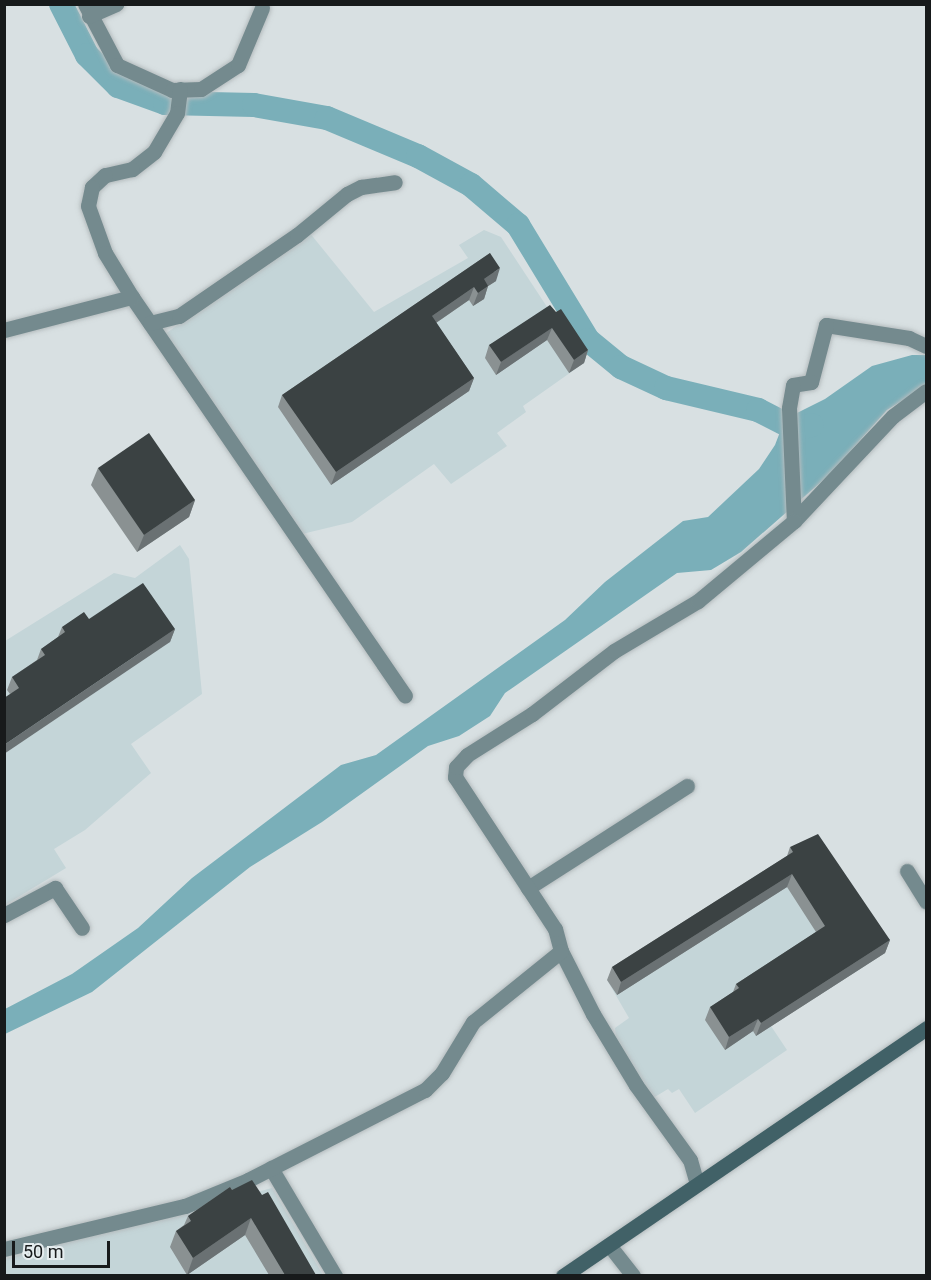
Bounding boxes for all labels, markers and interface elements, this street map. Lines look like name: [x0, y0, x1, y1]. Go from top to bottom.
scale bar: [15, 1229, 112, 1267]
text: 50 m: [23, 1241, 63, 1262]

